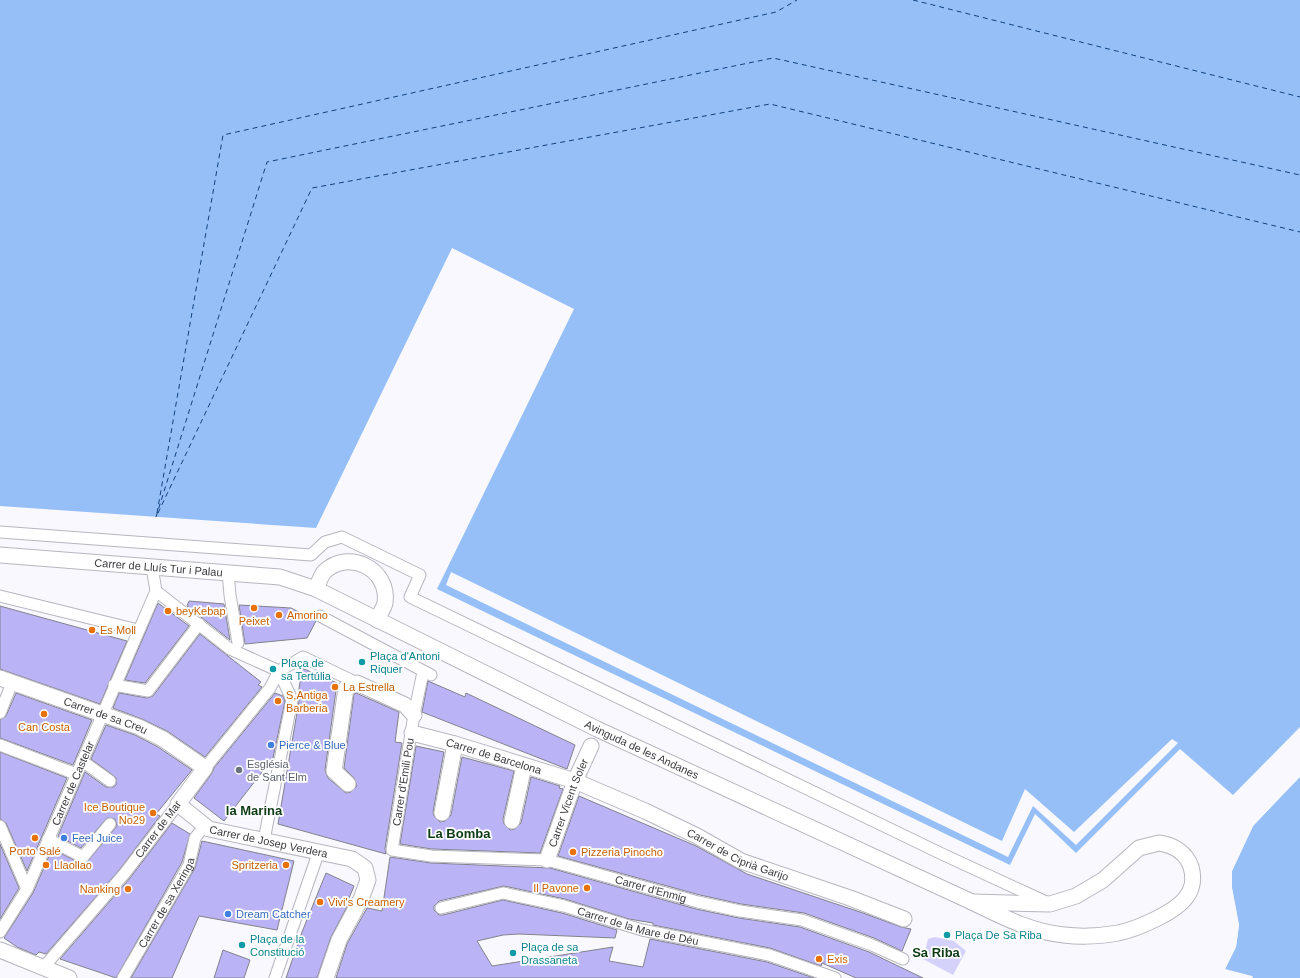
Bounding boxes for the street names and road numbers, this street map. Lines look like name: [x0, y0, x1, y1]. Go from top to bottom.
street label: Carrer de Lluís Tur i Palau: [94, 556, 223, 578]
street label: Carrer de sa Creu: [62, 695, 149, 736]
street label: Avinguda de les Andanes: [583, 718, 701, 781]
street label: Carrer de Barcelona: [445, 736, 544, 777]
street label: Carrer d'Emili Pou: [390, 737, 416, 827]
street label: Carrer de Castelar: [49, 739, 96, 827]
street label: Carrer Vicent Soler: [546, 756, 591, 849]
street label: Carrer de Mar: [133, 798, 184, 860]
street label: Carrer de Josep Verdera: [208, 823, 330, 860]
street label: Carrer de Ciprià Garijo: [685, 826, 790, 883]
street label: Carrer de sa Xeringa: [136, 856, 197, 950]
street label: Carrer d'Enmig: [614, 873, 688, 905]
street label: Carrer de la Mare de Déu: [576, 904, 700, 947]

